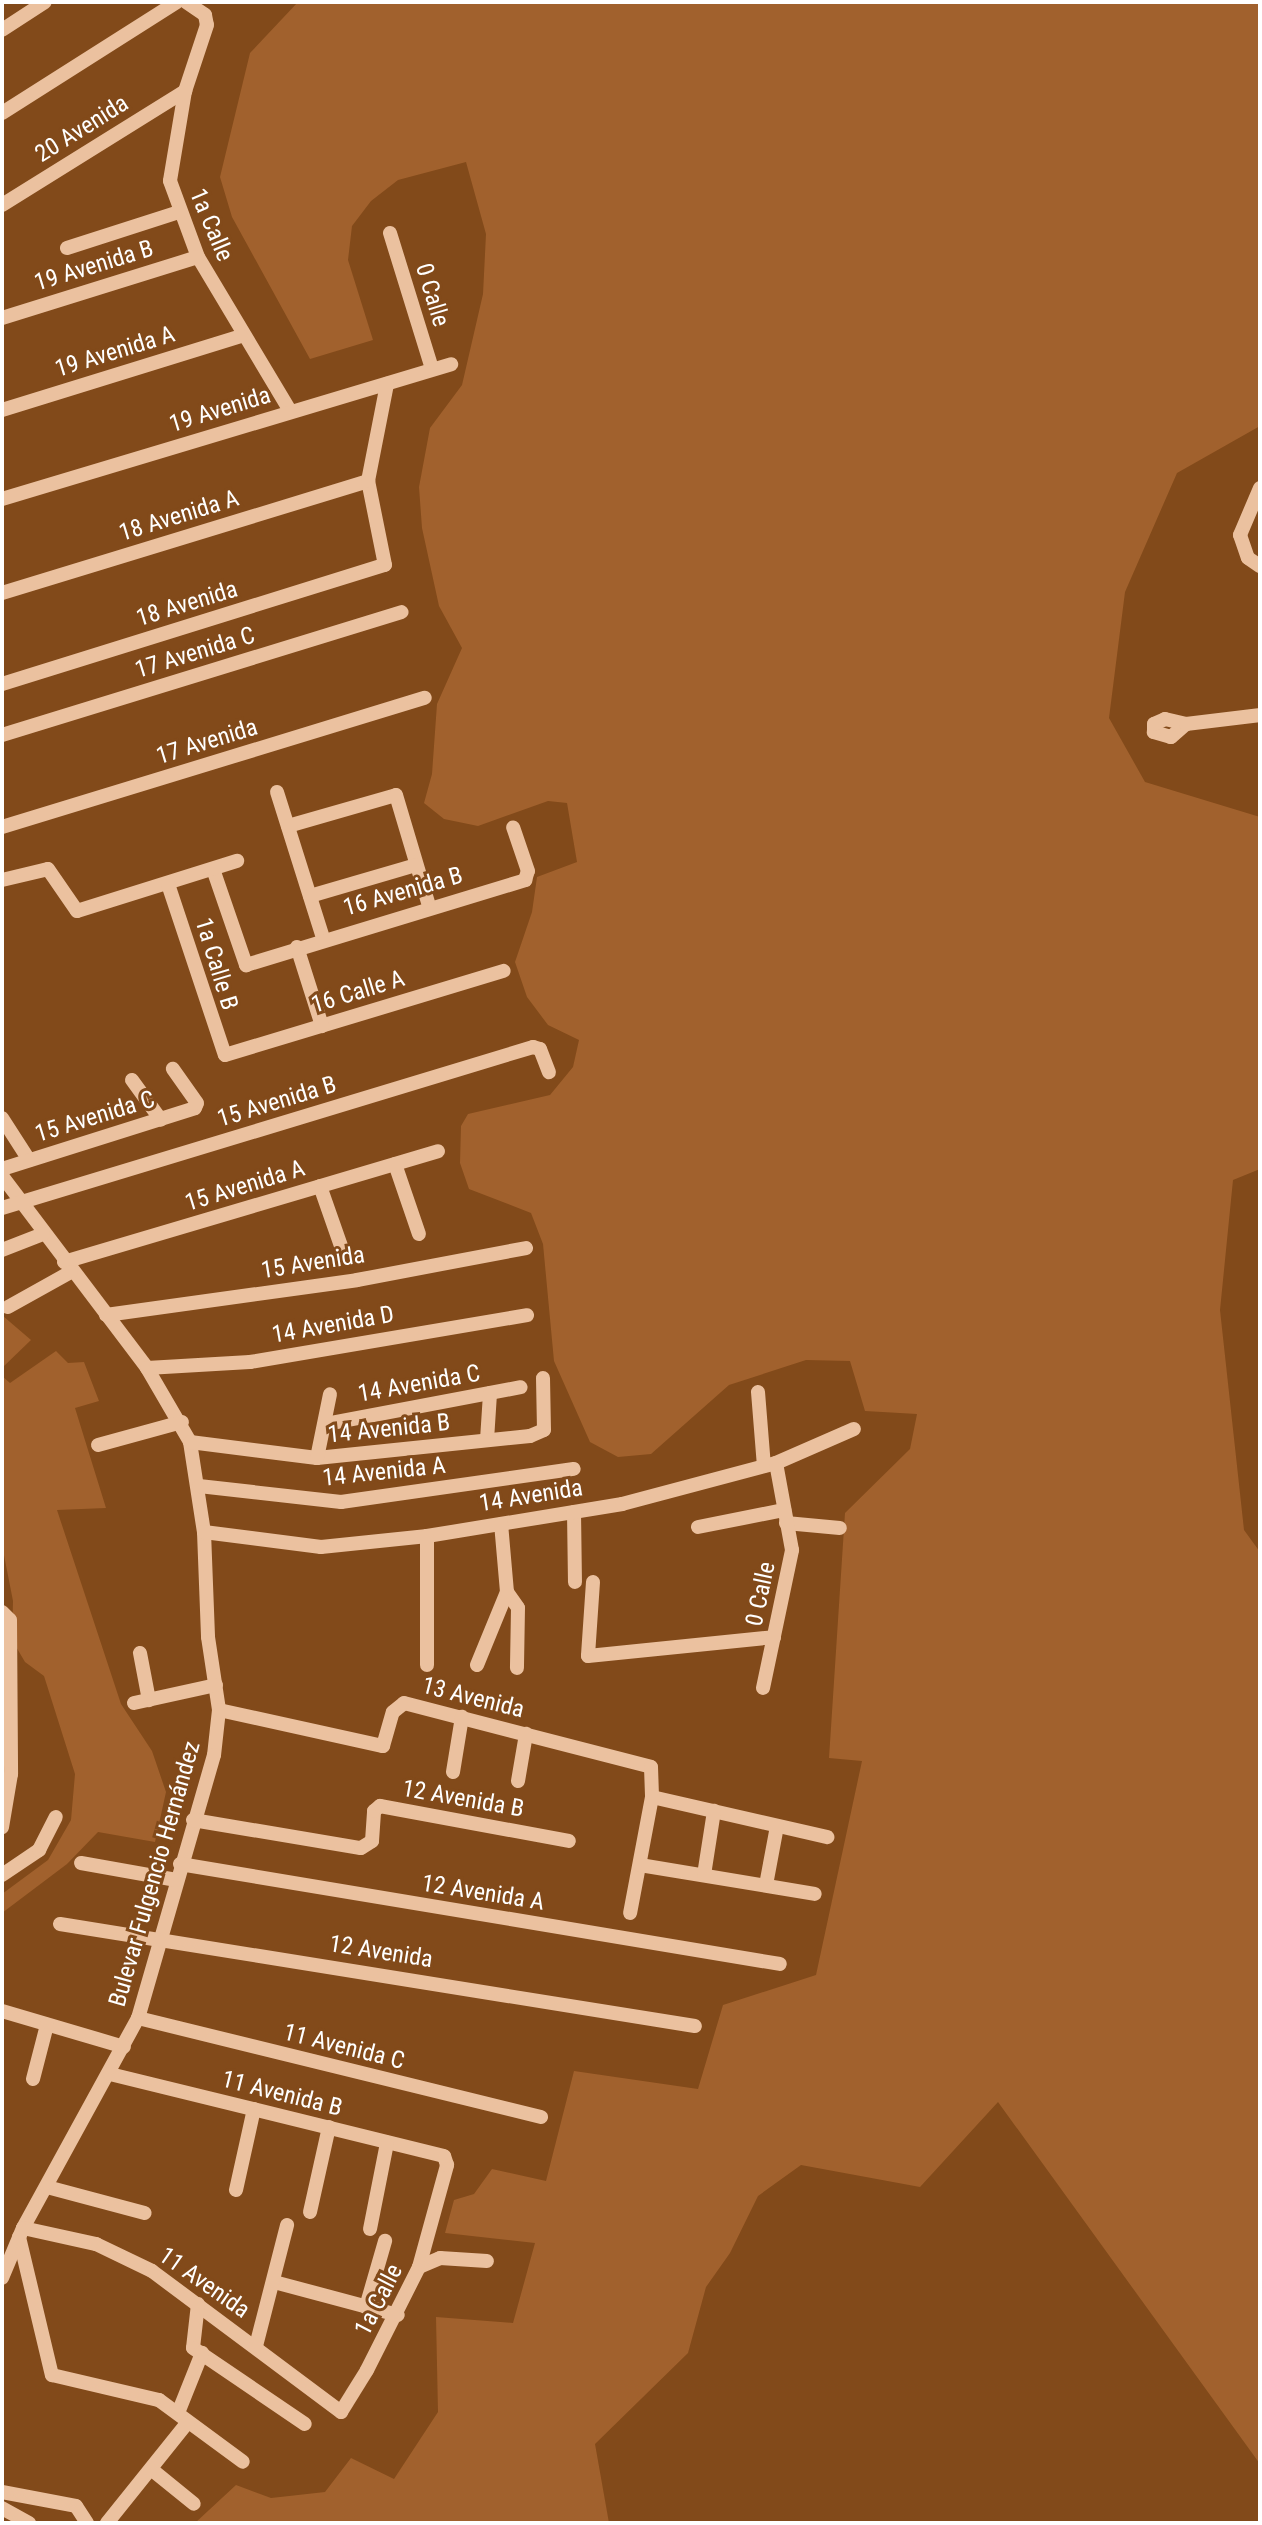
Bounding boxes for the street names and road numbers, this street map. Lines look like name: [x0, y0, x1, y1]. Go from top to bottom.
street label: 20 Avenida: [30, 89, 134, 169]
street label: 1a Calle: [183, 184, 239, 266]
street label: 19 Avenida B: [31, 234, 157, 298]
street label: 0 Calle: [409, 260, 455, 330]
street label: 19 Avenida A: [52, 320, 178, 384]
street label: 19 Avenida: [166, 381, 274, 439]
street label: 18 Avenida A: [116, 484, 242, 548]
street label: 18 Avenida: [133, 575, 241, 633]
street label: 17 Avenida C: [132, 621, 258, 685]
street label: 17 Avenida: [153, 713, 261, 771]
street label: 16 Avenida B: [340, 861, 466, 923]
street label: 1a Calle B: [188, 914, 244, 1014]
street label: 16 Calle A: [308, 964, 408, 1020]
street label: 15 Avenida B: [214, 1070, 340, 1134]
street label: 15 Avenida C: [32, 1085, 158, 1149]
street label: 15 Avenida A: [182, 1154, 308, 1218]
street label: 15 Avenida: [259, 1241, 367, 1285]
street label: 14 Avenida D: [270, 1300, 396, 1350]
street label: 14 Avenida C: [356, 1359, 482, 1409]
street label: 14 Avenida B: [326, 1408, 452, 1450]
street label: 14 Avenida A: [321, 1451, 447, 1493]
street label: 14 Avenida: [477, 1474, 585, 1518]
street label: 0 Calle: [740, 1559, 782, 1629]
street label: 13 Avenida: [419, 1671, 527, 1725]
street label: Bulevar Fulgencio Hernández: [103, 1738, 207, 2010]
street label: 12 Avenida B: [400, 1774, 526, 1824]
street label: 12 Avenida A: [420, 1869, 546, 1917]
street label: 12 Avenida: [327, 1930, 435, 1974]
street label: 11 Avenida C: [281, 2018, 407, 2076]
street label: 11 Avenida B: [219, 2065, 345, 2123]
street label: 11 Avenida: [153, 2241, 255, 2325]
street label: 1a Calle: [349, 2260, 409, 2340]

